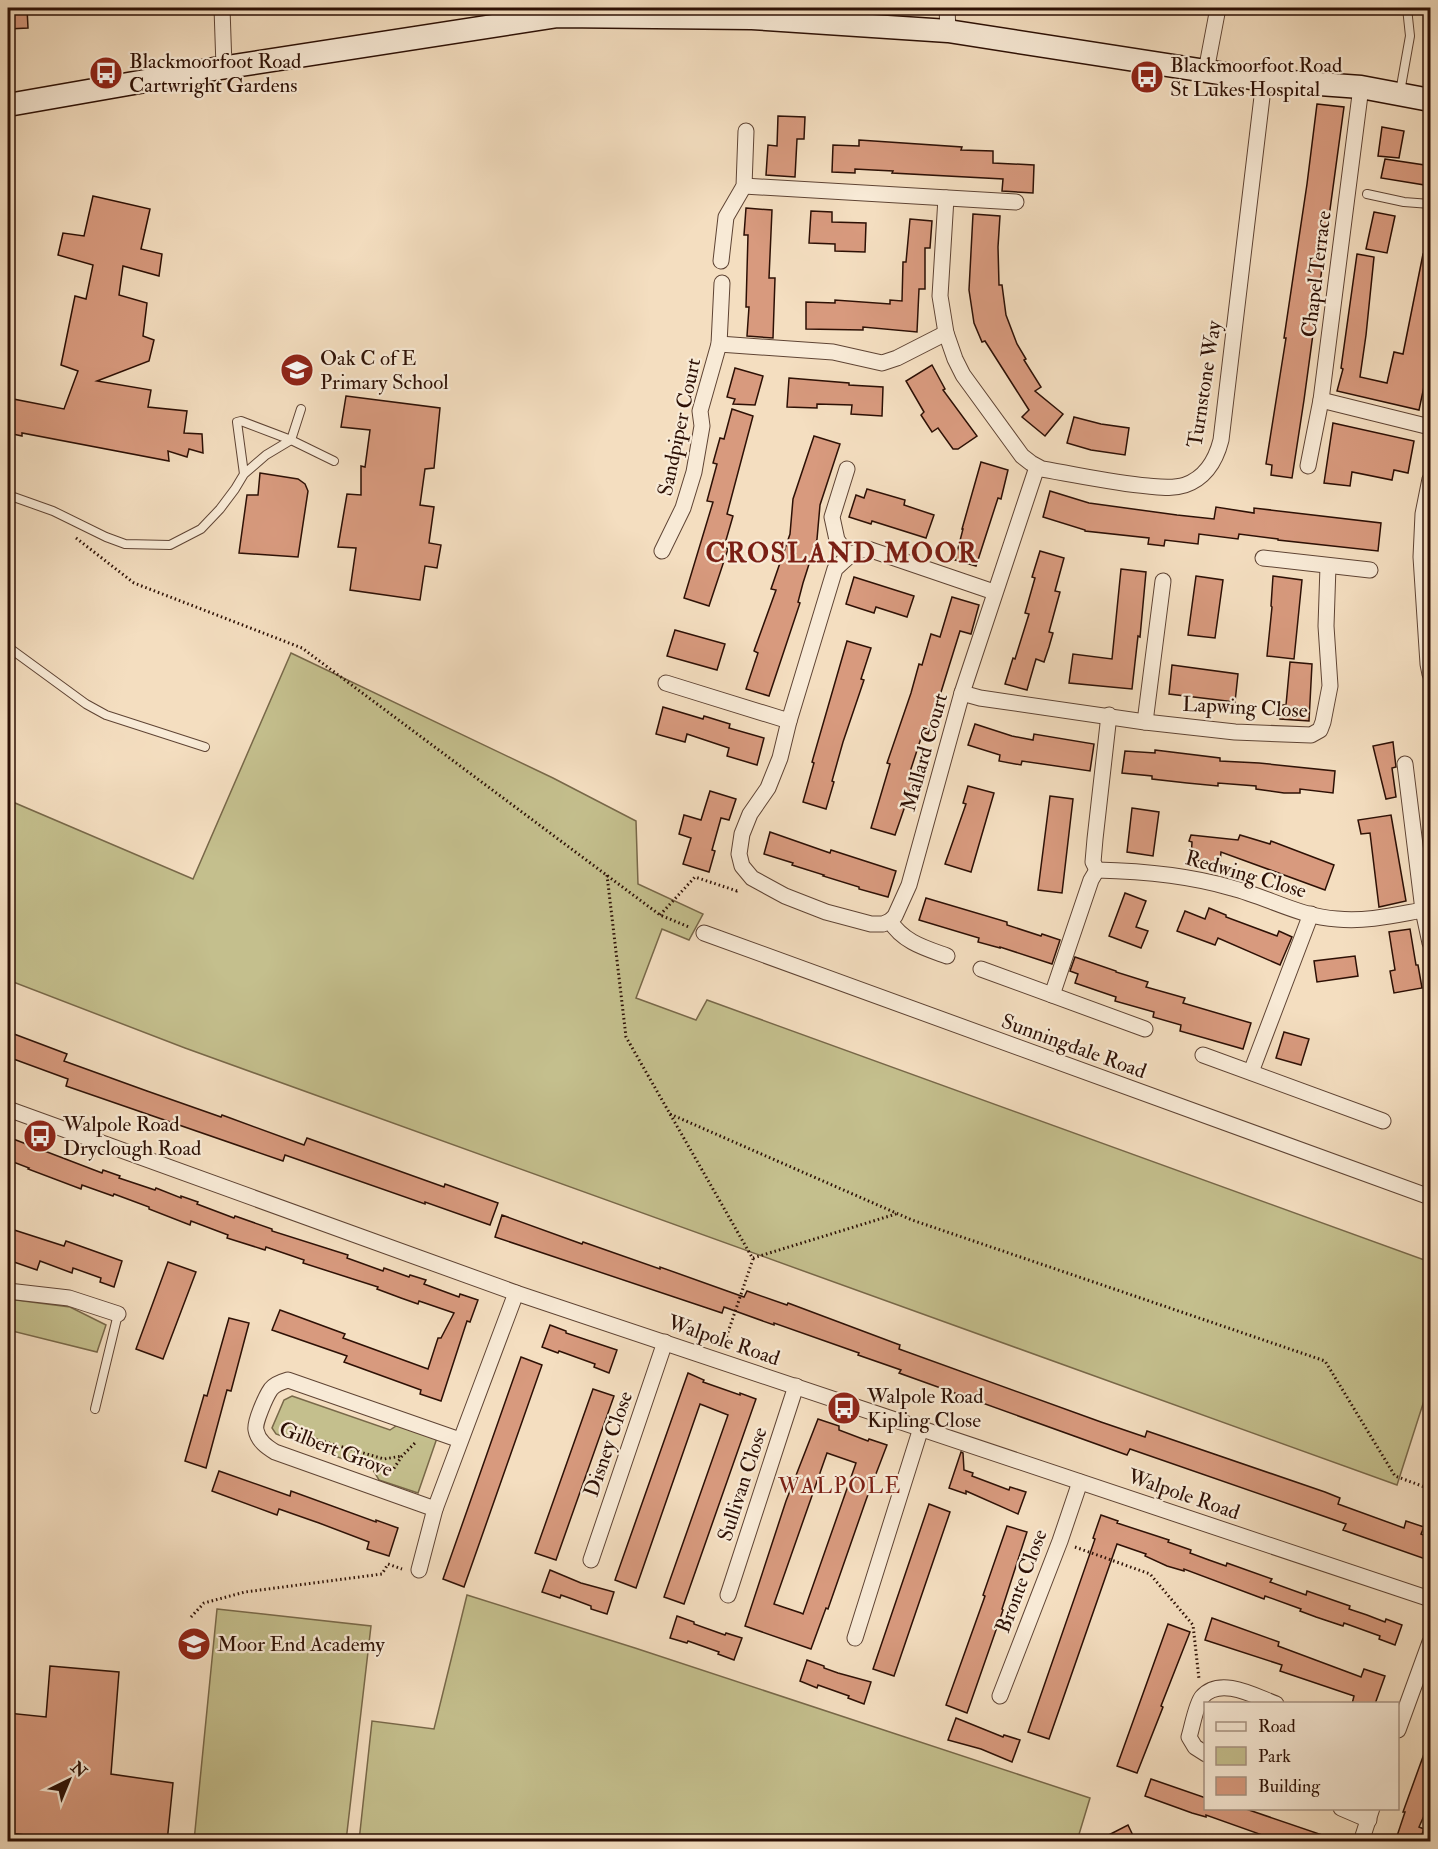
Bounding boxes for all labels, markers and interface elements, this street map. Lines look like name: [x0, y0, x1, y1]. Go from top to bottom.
place label: Blackmoorfoot Road Cartwright Gardens: [129, 48, 302, 99]
place label: Blackmoorfoot Road St Lukes Hospital: [1170, 52, 1343, 103]
bus stop icon: Blackmoorfoot Road Cartwright Gardens: [88, 55, 124, 91]
bus stop icon: Blackmoorfoot Road St Lukes Hospital: [1129, 59, 1165, 95]
street label: Chapel Terrace: [1295, 209, 1338, 339]
street label: Turnstone Way: [1181, 318, 1228, 450]
place label: Oak C of E Primary School: [320, 345, 449, 396]
school or university icon: Oak C of E Primary School: [279, 352, 315, 388]
street label: Sandpiper Court: [652, 356, 707, 498]
district label: CROSLAND MOOR: [706, 537, 979, 570]
street label: Mallard Court: [895, 690, 954, 814]
street label: Lapwing Close: [1182, 691, 1308, 724]
street label: Redwing Close: [1182, 844, 1310, 905]
street label: Sunningdale Road: [998, 1008, 1151, 1085]
place label: Walpole Road Dryclough Road: [62, 1111, 202, 1162]
bus stop icon: Walpole Road Dryclough Road: [22, 1118, 58, 1154]
street label: Walpole Road: [663, 1308, 784, 1372]
place label: Walpole Road Kipling Close: [866, 1383, 984, 1434]
street label: Disney Close: [578, 1388, 639, 1501]
bus stop icon: Walpole Road Kipling Close: [826, 1390, 862, 1426]
street label: Gilbert Grove: [275, 1415, 397, 1484]
street label: Sullivan Close: [711, 1424, 774, 1545]
street label: Walpole Road: [1123, 1462, 1244, 1526]
district label: WALPOLE: [777, 1472, 902, 1500]
street label: Bronte Close: [989, 1525, 1054, 1637]
school or university icon: Moor End Academy: [176, 1626, 212, 1662]
place label: Moor End Academy: [217, 1631, 386, 1658]
legend: [1204, 1702, 1399, 1810]
text: Road: [1258, 1715, 1296, 1738]
text: Park: [1258, 1745, 1291, 1768]
north arrow: [39, 1750, 99, 1810]
text: N: [66, 1757, 91, 1782]
text: Building: [1258, 1775, 1321, 1798]

